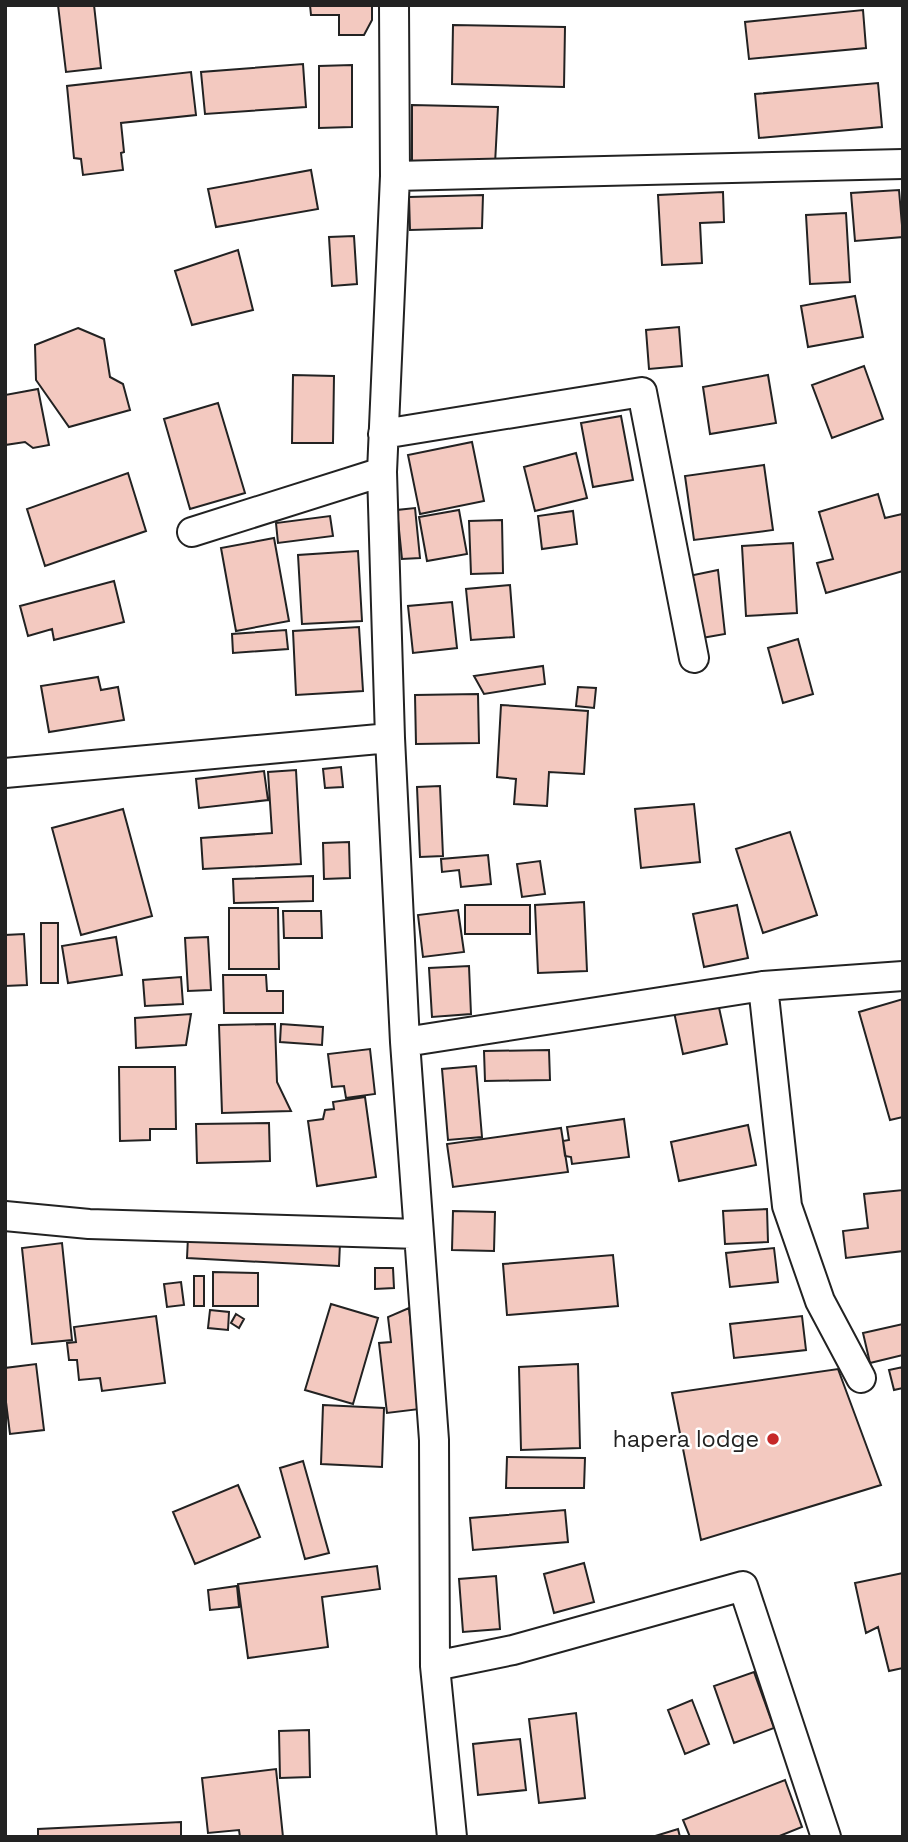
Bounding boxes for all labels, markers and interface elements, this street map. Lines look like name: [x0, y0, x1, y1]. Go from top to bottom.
place label: hapera lodge: [613, 1424, 759, 1454]
marker: hapera lodge: [765, 1431, 781, 1447]

